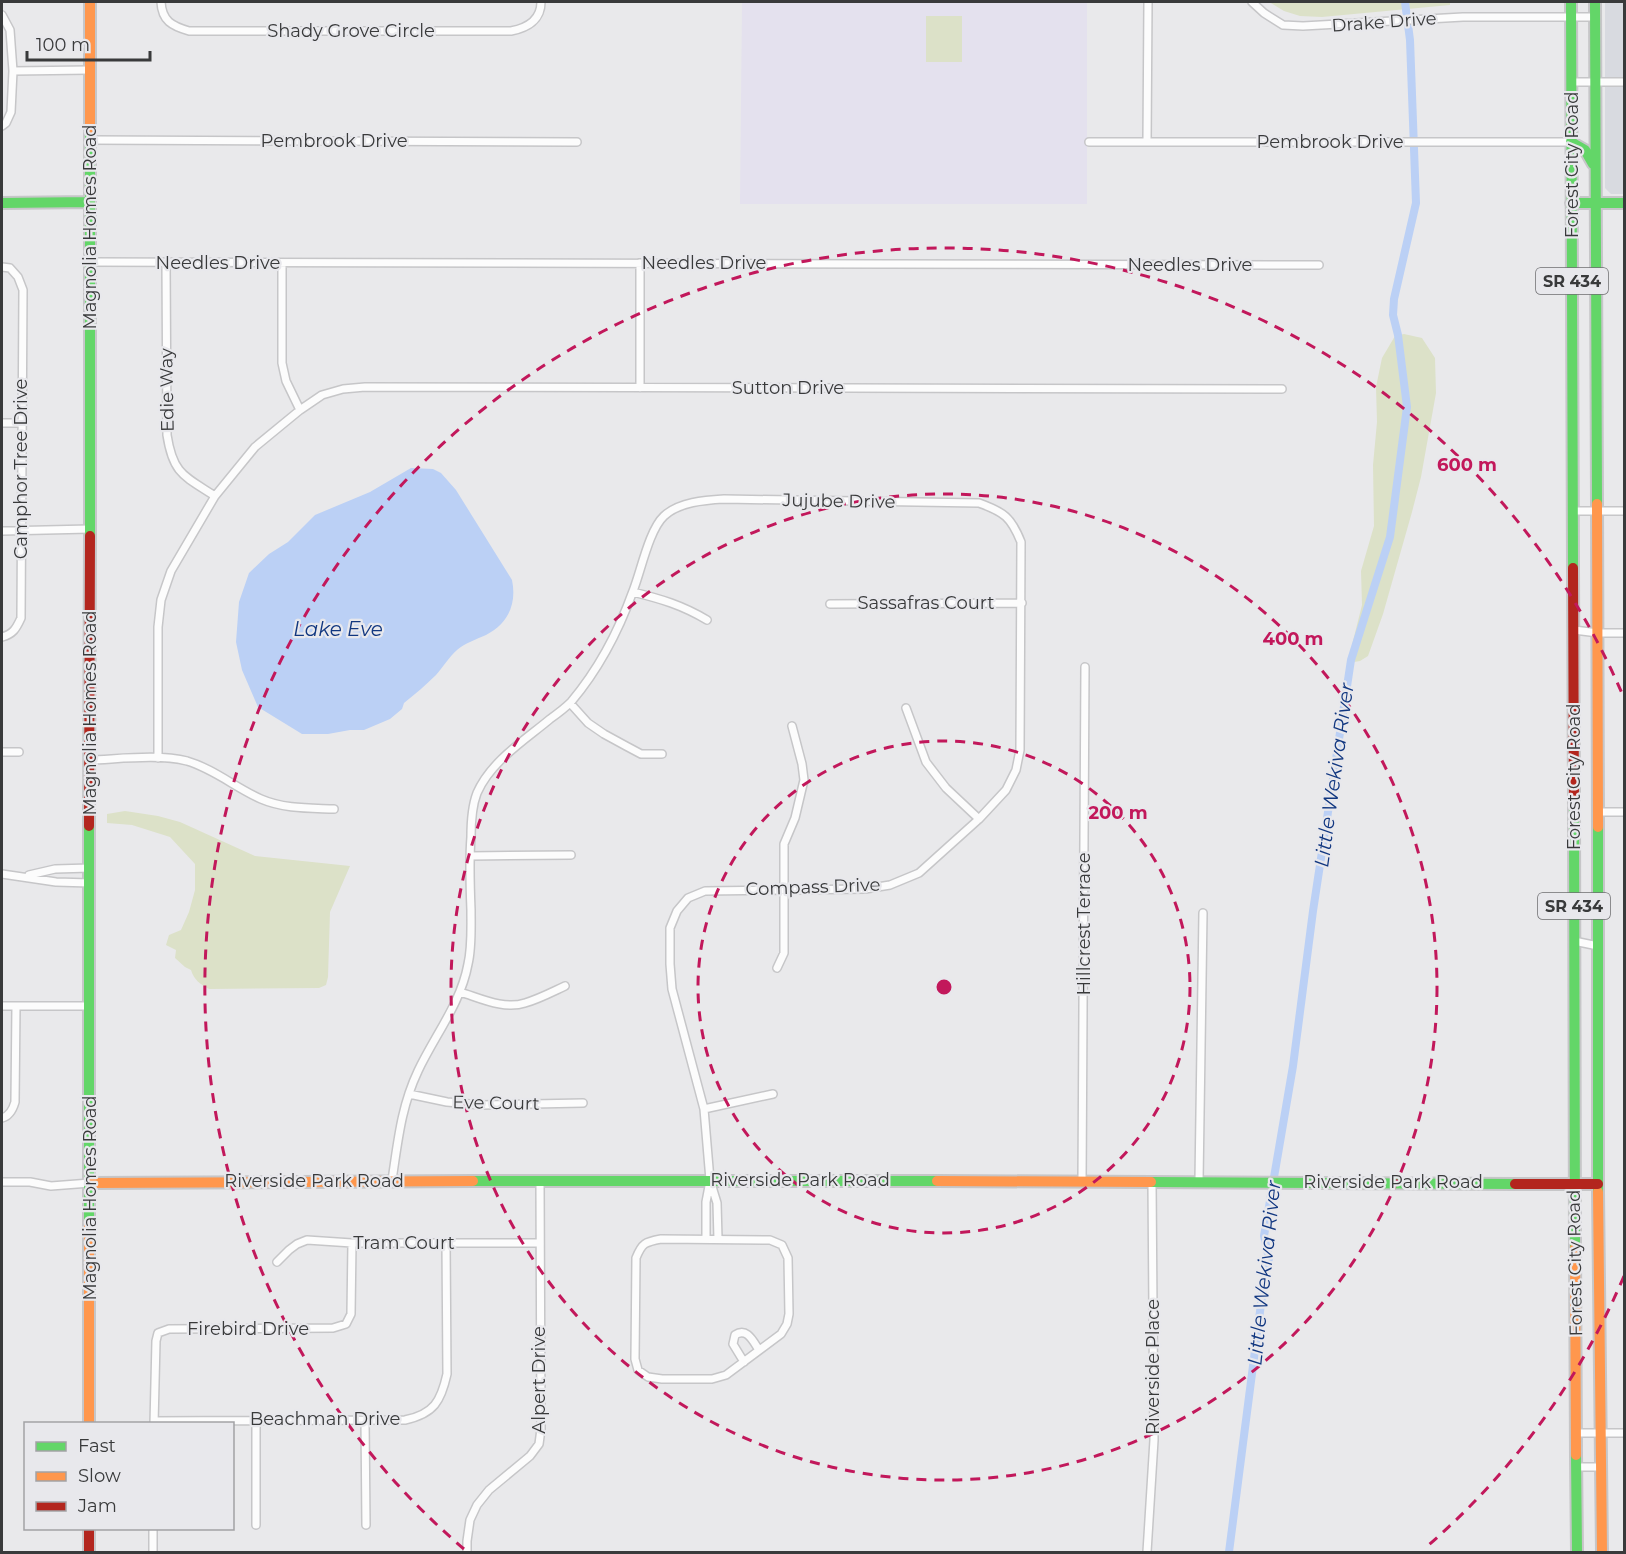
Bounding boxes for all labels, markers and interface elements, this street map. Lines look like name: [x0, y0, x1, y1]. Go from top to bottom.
street label: Drake Drive: [1331, 7, 1437, 37]
street label: Shady Grove Circle: [267, 20, 435, 42]
scale bar: [27, 24, 150, 62]
text: 100 m: [36, 34, 90, 56]
street label: Forest City Road: [1561, 92, 1583, 238]
street label: Magnolia Homes Road: [79, 124, 101, 330]
street label: Pembrook Drive: [260, 130, 408, 152]
street label: Pembrook Drive: [1256, 131, 1404, 153]
street label: Needles Drive: [156, 252, 281, 274]
street label: Needles Drive: [642, 252, 767, 274]
street label: Needles Drive: [1128, 254, 1253, 276]
road number: SR 434: [1536, 268, 1608, 294]
street label: Edie Way: [155, 348, 179, 432]
street label: Sutton Drive: [732, 377, 844, 399]
street label: Camphor Tree Drive: [10, 379, 32, 559]
text: 600 m: [1437, 454, 1497, 476]
street label: Jujube Drive: [781, 489, 896, 513]
street label: Sassafras Court: [857, 592, 995, 614]
street label: Magnolia Homes Road: [79, 610, 101, 816]
water label: Lake Eve: [293, 617, 383, 641]
text: 400 m: [1263, 628, 1323, 650]
water label: Little Wekiva River: [1309, 680, 1359, 869]
street label: Forest City Road: [1563, 704, 1585, 850]
text: 200 m: [1088, 802, 1148, 824]
street label: Hillcrest Terrace: [1073, 852, 1095, 996]
street label: Compass Drive: [745, 874, 881, 900]
road number: SR 434: [1538, 893, 1610, 919]
centre of rings: [934, 977, 954, 997]
street label: Eve Court: [452, 1091, 540, 1115]
street label: Magnolia Homes Road: [79, 1095, 101, 1301]
street label: Riverside Park Road: [710, 1169, 890, 1191]
street label: Riverside Park Road: [224, 1170, 404, 1192]
street label: Riverside Park Road: [1303, 1171, 1483, 1193]
water label: Little Wekiva River: [1242, 1178, 1286, 1367]
street label: Forest City Road: [1563, 1189, 1587, 1337]
street label: Tram Court: [353, 1232, 455, 1254]
street label: Riverside Place: [1142, 1299, 1164, 1435]
street label: Firebird Drive: [187, 1318, 309, 1340]
street label: Alpert Drive: [528, 1326, 550, 1434]
street label: Beachman Drive: [250, 1408, 400, 1430]
legend: [24, 1422, 234, 1530]
text: Fast: [78, 1435, 116, 1457]
text: Slow: [78, 1465, 121, 1487]
text: Jam: [77, 1495, 117, 1517]

